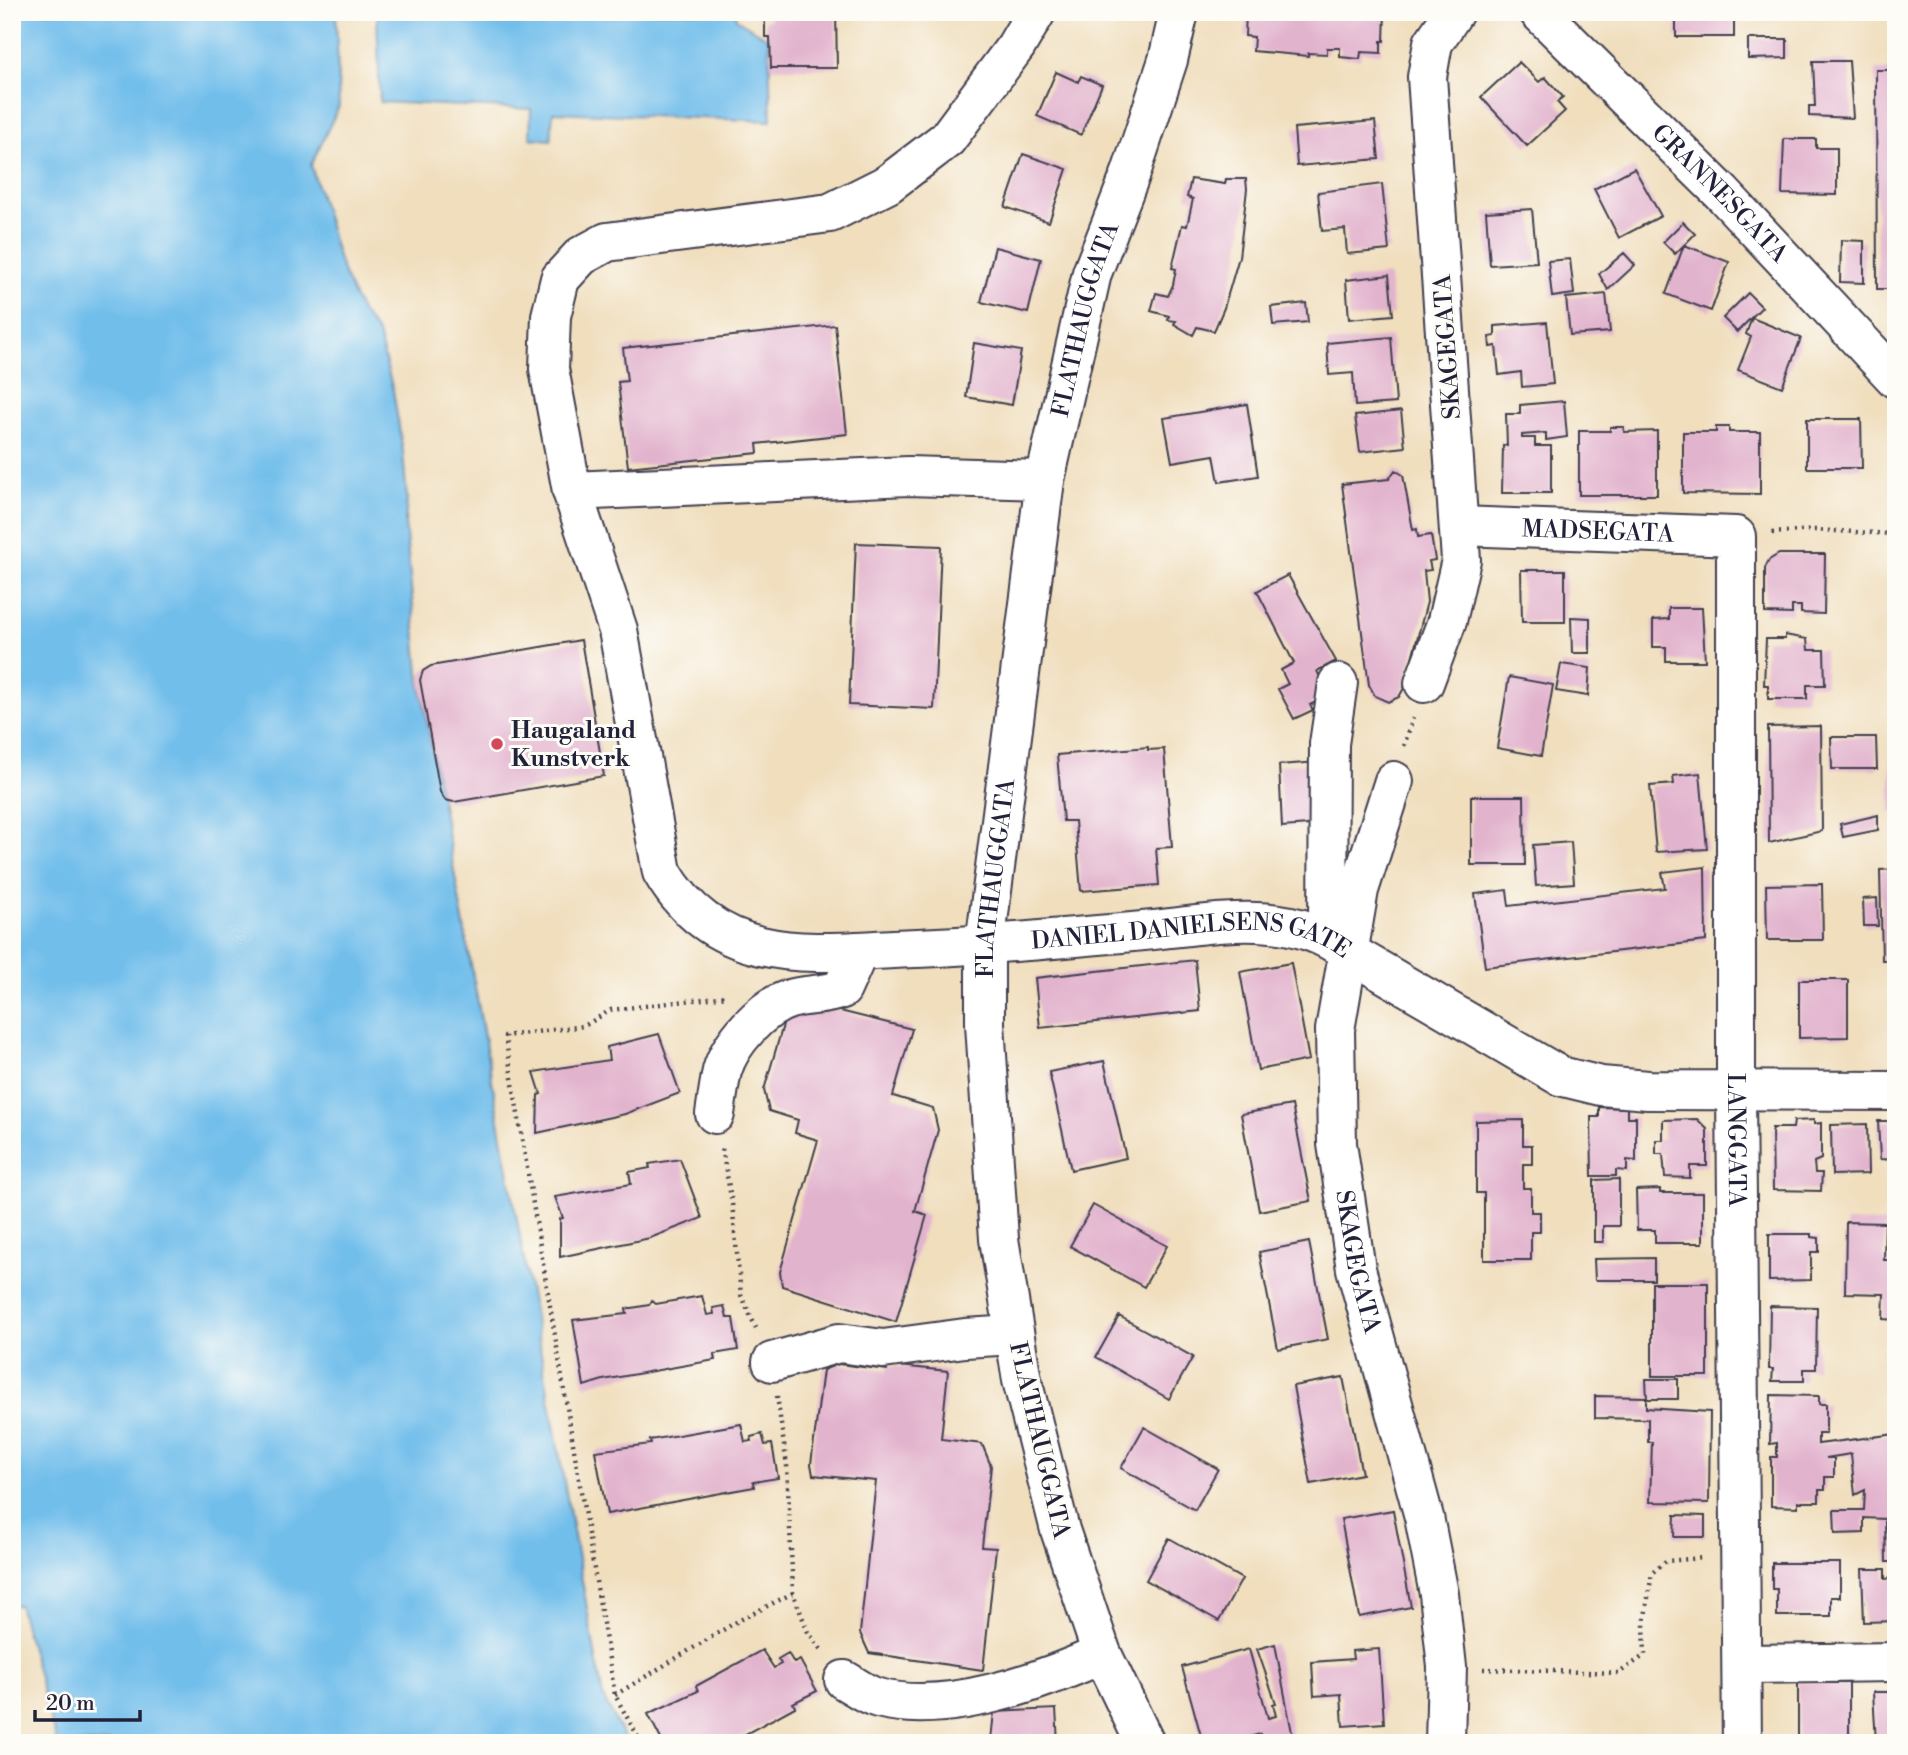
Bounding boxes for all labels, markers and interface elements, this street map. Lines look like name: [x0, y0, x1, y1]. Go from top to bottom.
street label: GRANNESGATA: [1645, 118, 1794, 270]
street label: FLATHAUGGATA: [1046, 218, 1126, 420]
street label: SKAGEGATA: [1428, 273, 1468, 420]
street label: MADSEGATA: [1521, 514, 1675, 550]
place label: Haugaland Kunstverk: [511, 716, 636, 774]
marker: Haugaland Kunstverk: [489, 736, 505, 752]
street label: FLATHAUGGATA: [971, 777, 1022, 978]
street label: DANIEL DANIELSENS GATE: [1030, 908, 1356, 965]
street label: LANGGATA: [1720, 1073, 1751, 1207]
street label: SKAGEGATA: [1328, 1188, 1387, 1337]
street label: FLATHAUGGATA: [1002, 1339, 1076, 1542]
scale bar: [35, 1678, 140, 1722]
text: 20 m: [46, 1691, 95, 1717]

